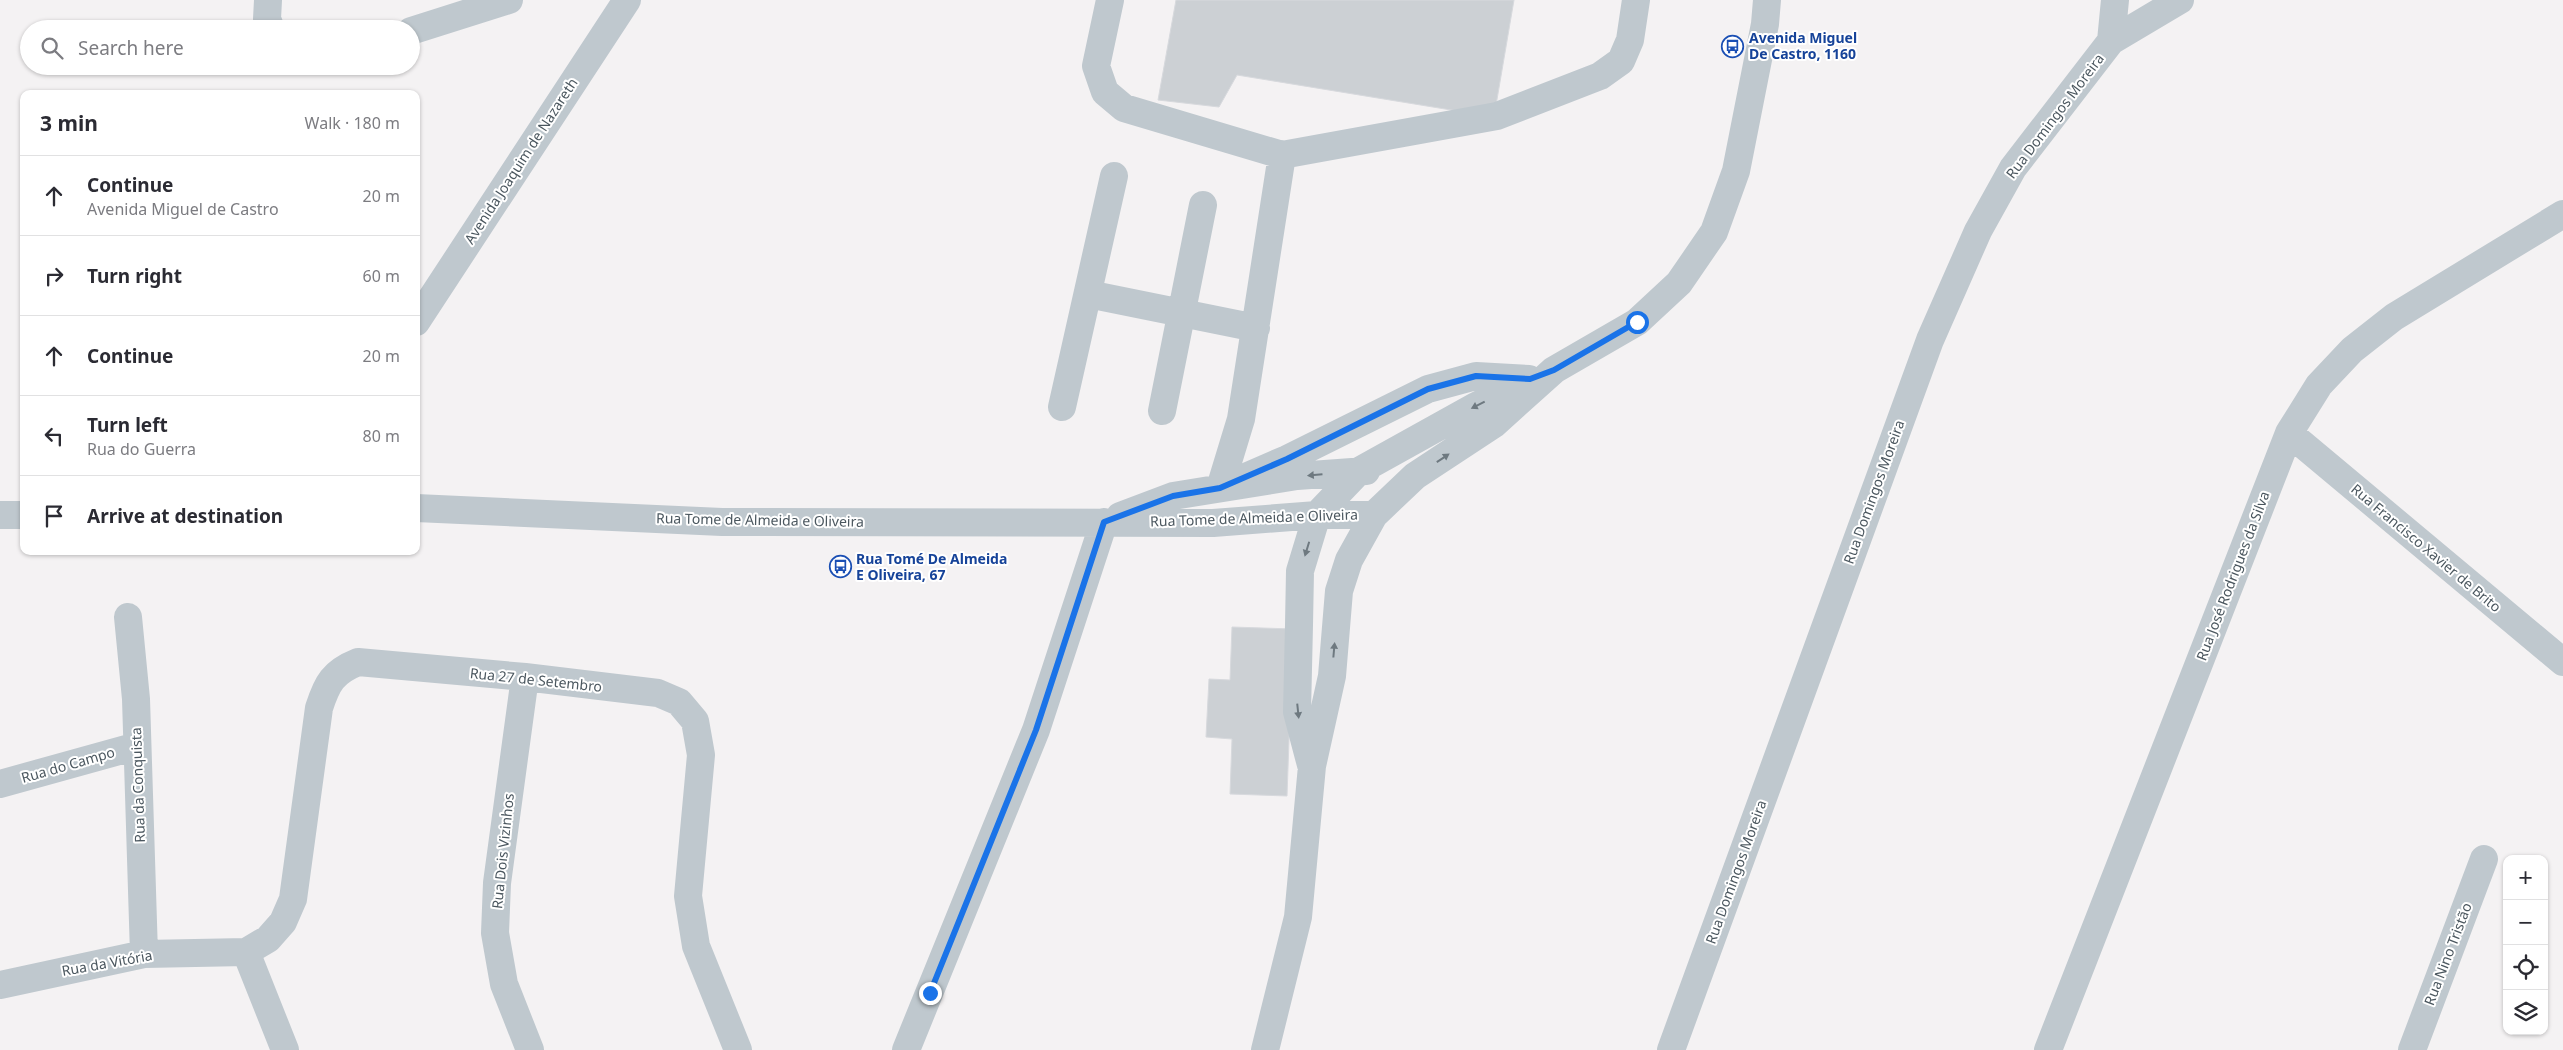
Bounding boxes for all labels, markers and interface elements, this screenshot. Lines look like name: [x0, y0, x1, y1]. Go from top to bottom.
search box: [20, 20, 420, 75]
place label: Avenida Miguel De Castro, 1160: [1749, 28, 1857, 63]
icon: search: [38, 34, 66, 62]
bus stop icon: Avenida Miguel De Castro, 1160: [1721, 34, 1745, 58]
text: Search here: [78, 35, 184, 61]
street label: Rua Domingos Moreira: [2001, 49, 2108, 182]
street label: Avenida Joaquim de Nazareth: [460, 74, 581, 247]
text: 3 min: [40, 109, 98, 137]
text: Walk · 180 m: [305, 112, 400, 134]
text: Continue: [87, 172, 173, 198]
icon: ahead: [40, 182, 68, 210]
text: 20 m: [363, 185, 400, 207]
text: Avenida Miguel de Castro: [87, 198, 279, 220]
icon: right: [40, 262, 68, 290]
text: Turn right: [87, 263, 182, 289]
text: 60 m: [363, 265, 400, 287]
route start: [1626, 311, 1649, 334]
icon: ahead: [40, 342, 68, 370]
text: Continue: [87, 343, 173, 369]
text: 20 m: [363, 345, 400, 367]
one-way arrow: [1471, 401, 1485, 409]
text: Turn left: [87, 412, 168, 438]
street label: Rua Domingos Moreira: [1839, 417, 1908, 566]
icon: left: [40, 422, 68, 450]
text: 80 m: [363, 425, 400, 447]
text: Rua do Guerra: [87, 438, 196, 460]
one-way arrow: [1436, 453, 1449, 463]
one-way arrow: [1306, 471, 1322, 479]
street label: Rua Francisco Xavier de Brito: [2347, 479, 2505, 616]
street label: Rua José Rodrigues da Silva: [2191, 488, 2274, 663]
icon: arrive: [40, 502, 68, 530]
text: Arrive at destination: [87, 503, 283, 529]
street label: Rua Tome de Almeida e Oliveira: [1150, 504, 1358, 531]
street label: Rua Tome de Almeida e Oliveira: [656, 508, 864, 531]
one-way arrow: [1302, 542, 1310, 557]
place label: Rua Tomé De Almeida E Oliveira, 67: [856, 549, 1007, 584]
bus stop icon: Rua Tomé De Almeida E Oliveira, 67: [828, 555, 852, 579]
one-way arrow: [1331, 641, 1339, 657]
street label: Rua 27 de Setembro: [469, 663, 603, 696]
one-way arrow: [1294, 703, 1302, 719]
street label: Rua da Conquista: [126, 727, 149, 843]
street label: Rua do Campo: [19, 742, 117, 787]
street label: Rua Dois Vizinhos: [487, 792, 518, 910]
street label: Rua Domingos Moreira: [1701, 797, 1770, 946]
map controls: [2503, 855, 2548, 1035]
button: +: [2503, 855, 2548, 900]
street label: Rua Nino Tristão: [2419, 900, 2476, 1008]
button: −: [2503, 900, 2548, 945]
street label: Rua da Vitória: [60, 945, 154, 980]
button: locate: [2503, 945, 2548, 990]
route end: [919, 982, 942, 1005]
button: layers: [2503, 990, 2548, 1035]

